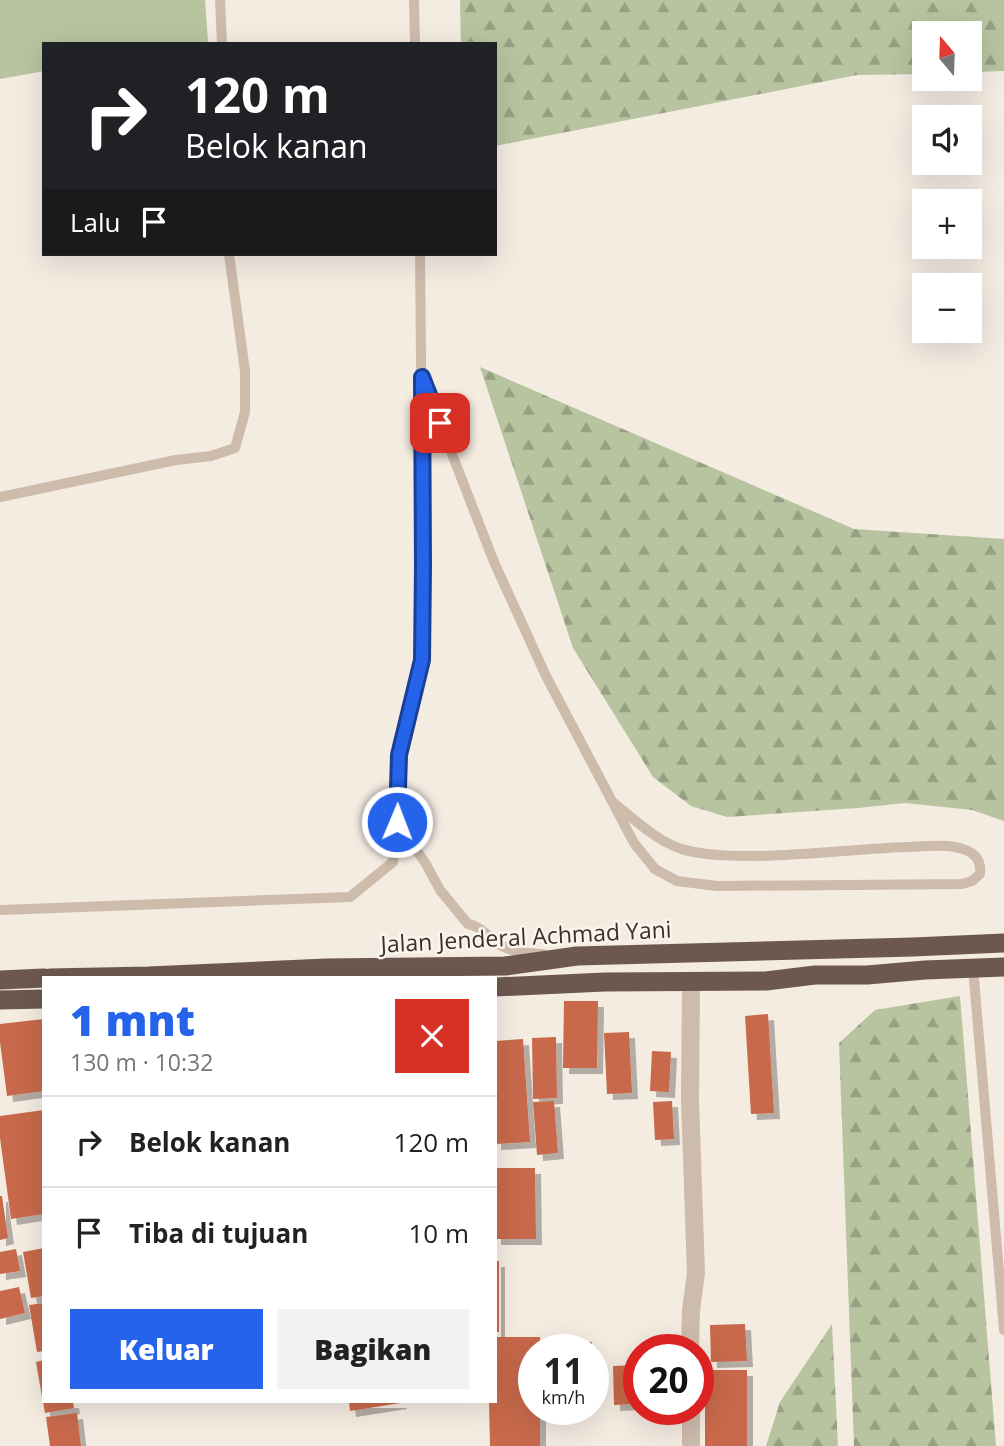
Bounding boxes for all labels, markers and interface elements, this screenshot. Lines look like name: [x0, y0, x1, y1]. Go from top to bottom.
north arrow: [912, 21, 982, 91]
map controls: [912, 21, 982, 343]
text: 120 m: [185, 61, 330, 127]
icon: right: [70, 70, 161, 161]
button: sound: [912, 105, 982, 175]
text: Belok kanan: [185, 124, 368, 167]
button: +: [912, 189, 982, 259]
icon: arrive: [135, 203, 173, 241]
text: Lalu: [70, 204, 121, 240]
button: −: [912, 273, 982, 343]
pin: [410, 393, 470, 453]
icon: arrive: [421, 404, 459, 442]
position arrow: [360, 785, 434, 859]
street label: Jalan Jenderal Achmad Yani: [378, 912, 672, 960]
text: 1 mnt: [70, 991, 195, 1048]
button: close: [395, 999, 469, 1073]
text: 130 m · 10:32: [70, 1046, 213, 1078]
icon: right: [70, 1123, 108, 1161]
text: Belok kanan: [129, 1124, 290, 1160]
text: 120 m: [394, 1124, 469, 1160]
icon: arrive: [70, 1214, 108, 1252]
text: Tiba di tujuan: [129, 1215, 308, 1251]
text: 10 m: [408, 1215, 469, 1251]
button: Keluar: [70, 1309, 263, 1389]
button: Bagikan: [277, 1309, 469, 1389]
speed limit sign: 20: [623, 1334, 714, 1425]
text: 11: [543, 1347, 584, 1394]
text: km/h: [542, 1385, 585, 1409]

